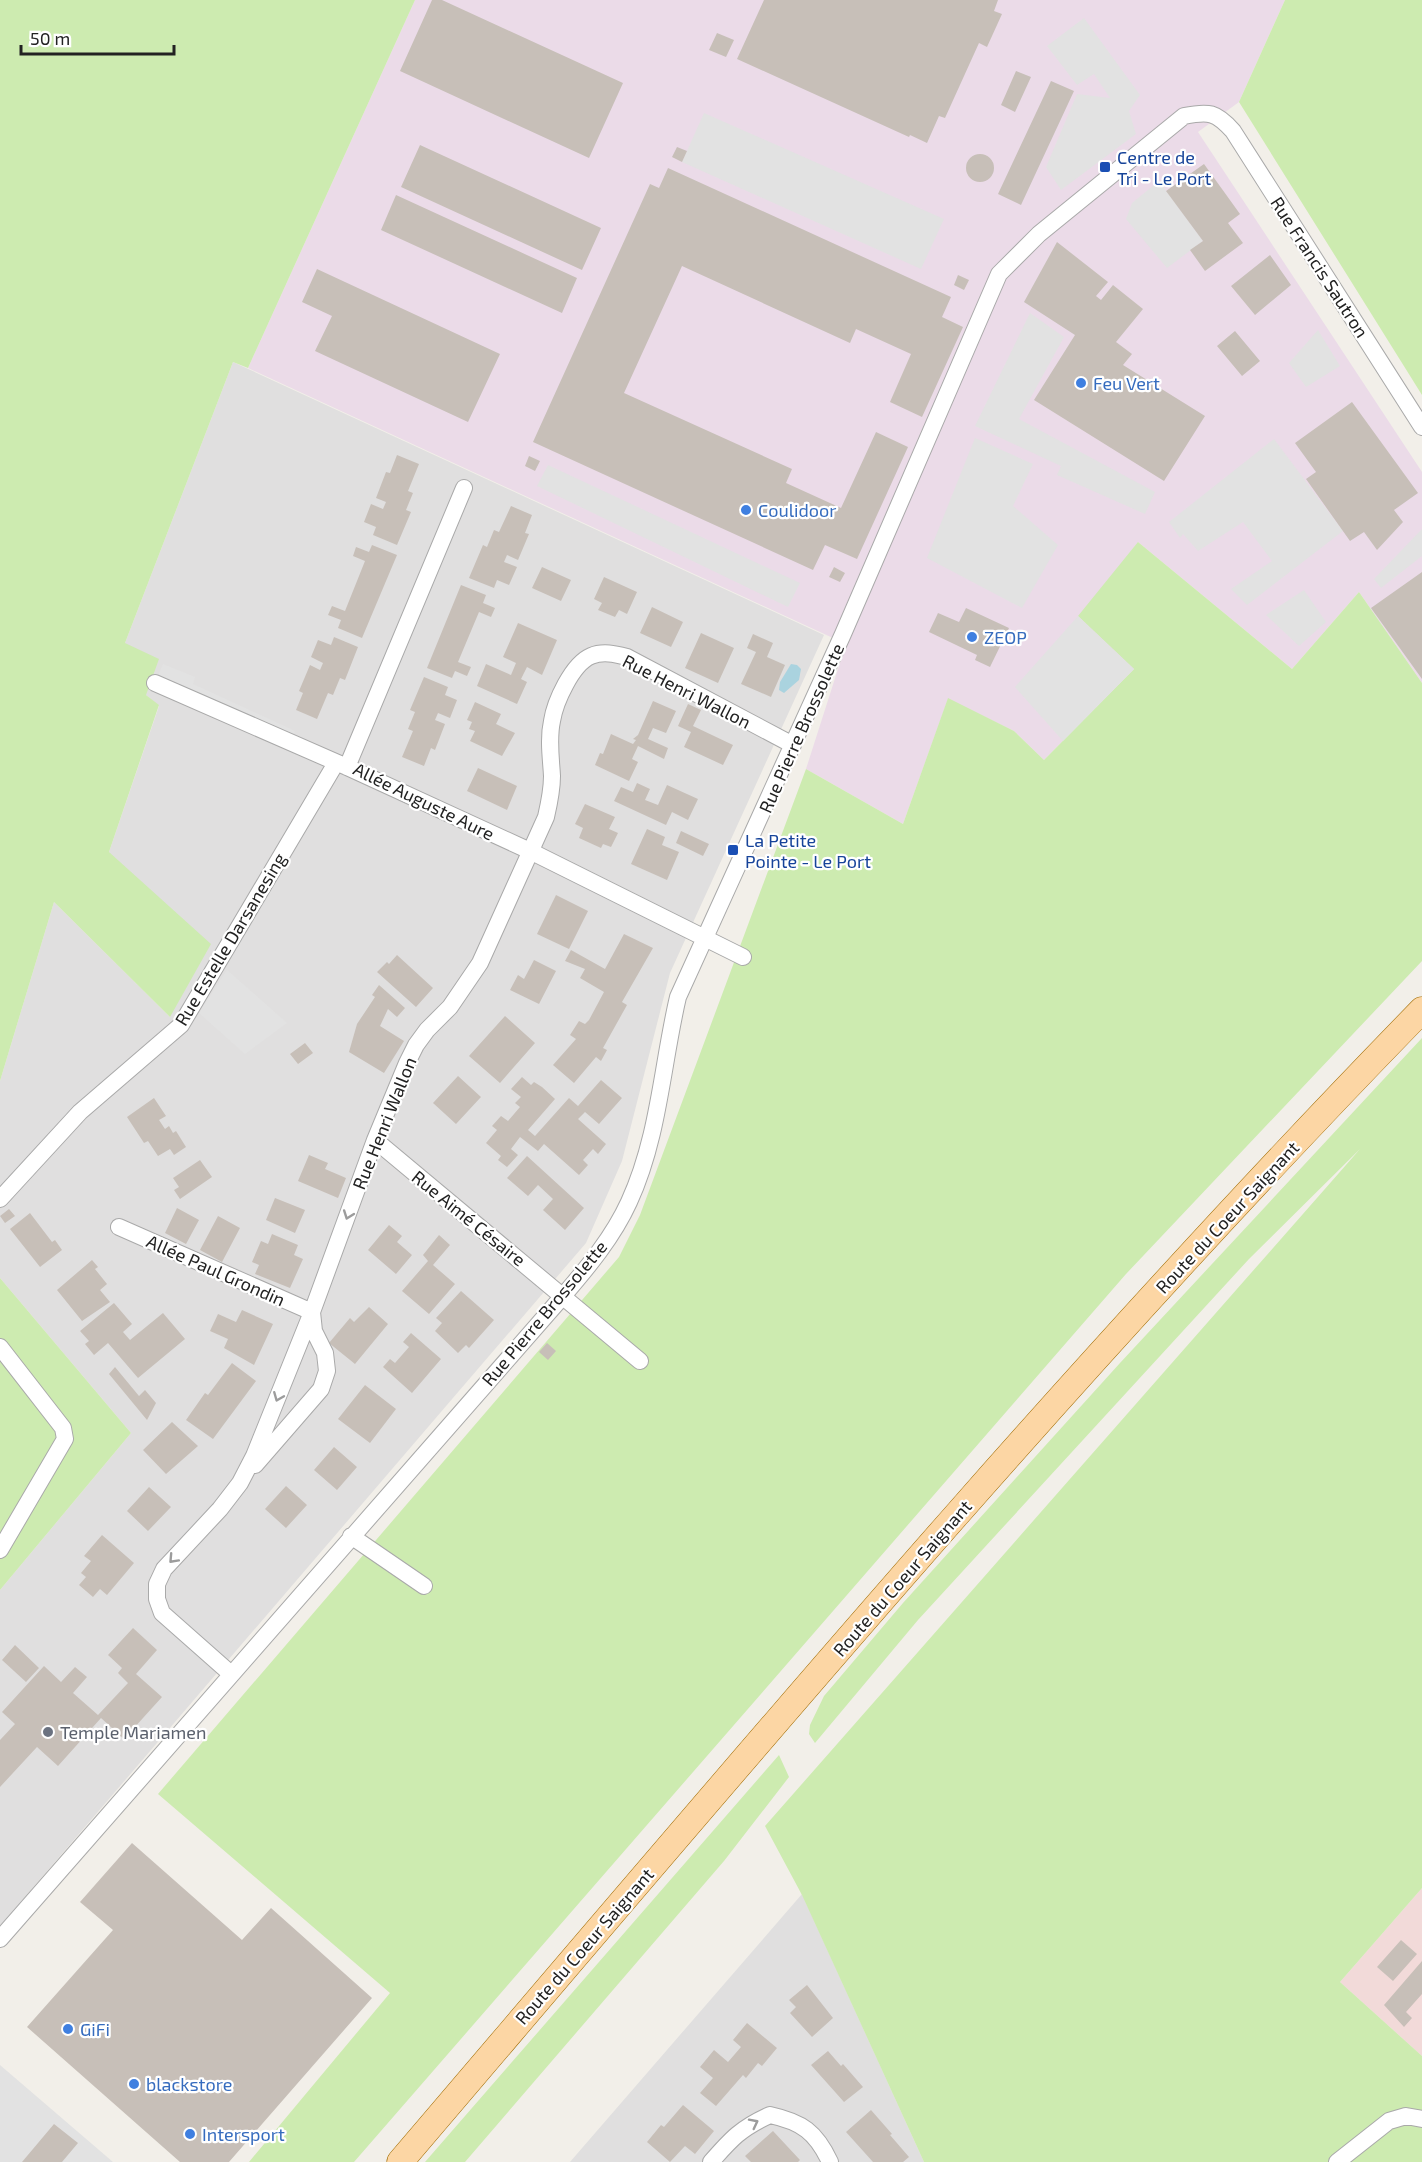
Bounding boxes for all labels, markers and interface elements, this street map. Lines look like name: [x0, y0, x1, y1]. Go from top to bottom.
scale bar: [21, 18, 174, 56]
text: 50 m: [30, 27, 70, 49]
place label: Centre de Tri - Le Port: [1117, 146, 1211, 189]
marker: Centre de Tri - Le Port: [1098, 160, 1112, 174]
street label: Rue Francis Sautron: [1266, 193, 1374, 341]
place label: Feu Vert: [1093, 372, 1160, 394]
marker: Feu Vert: [1074, 376, 1088, 390]
place label: Coulidoor: [758, 499, 837, 521]
marker: Coulidoor: [739, 503, 753, 517]
place label: ZEOP: [984, 626, 1027, 648]
marker: ZEOP: [965, 630, 979, 644]
street label: Rue Pierre Brossolette: [754, 640, 848, 816]
street label: Rue Henri Wallon: [619, 649, 755, 733]
street label: Allée Auguste Aure: [350, 757, 498, 845]
place label: La Petite Pointe - Le Port: [745, 829, 871, 872]
marker: La Petite Pointe - Le Port: [726, 843, 740, 857]
street label: Rue Estelle Darsanesing: [170, 849, 290, 1029]
street label: Rue Henri Wallon: [347, 1054, 421, 1192]
street label: Route du Coeur Saignant: [1151, 1136, 1303, 1298]
street label: Rue Aimé Césaire: [408, 1165, 530, 1271]
one-way arrow: [342, 1209, 355, 1220]
street label: Allée Paul Grondin: [143, 1230, 289, 1310]
street label: Rue Pierre Brossolette: [477, 1236, 611, 1390]
one-way arrow: [273, 1391, 285, 1402]
street label: Route du Coeur Saignant: [828, 1495, 976, 1661]
one-way arrow: [169, 1552, 180, 1562]
place label: Temple Mariamen: [60, 1721, 206, 1743]
marker: Temple Mariamen: [41, 1725, 55, 1739]
street label: Route du Coeur Saignant: [510, 1863, 658, 2029]
place label: GiFi: [80, 2018, 110, 2040]
marker: GiFi: [61, 2022, 75, 2036]
place label: blackstore: [146, 2073, 232, 2095]
marker: blackstore: [127, 2077, 141, 2091]
one-way arrow: [748, 2119, 758, 2130]
place label: Intersport: [202, 2123, 285, 2145]
marker: Intersport: [183, 2127, 197, 2141]

